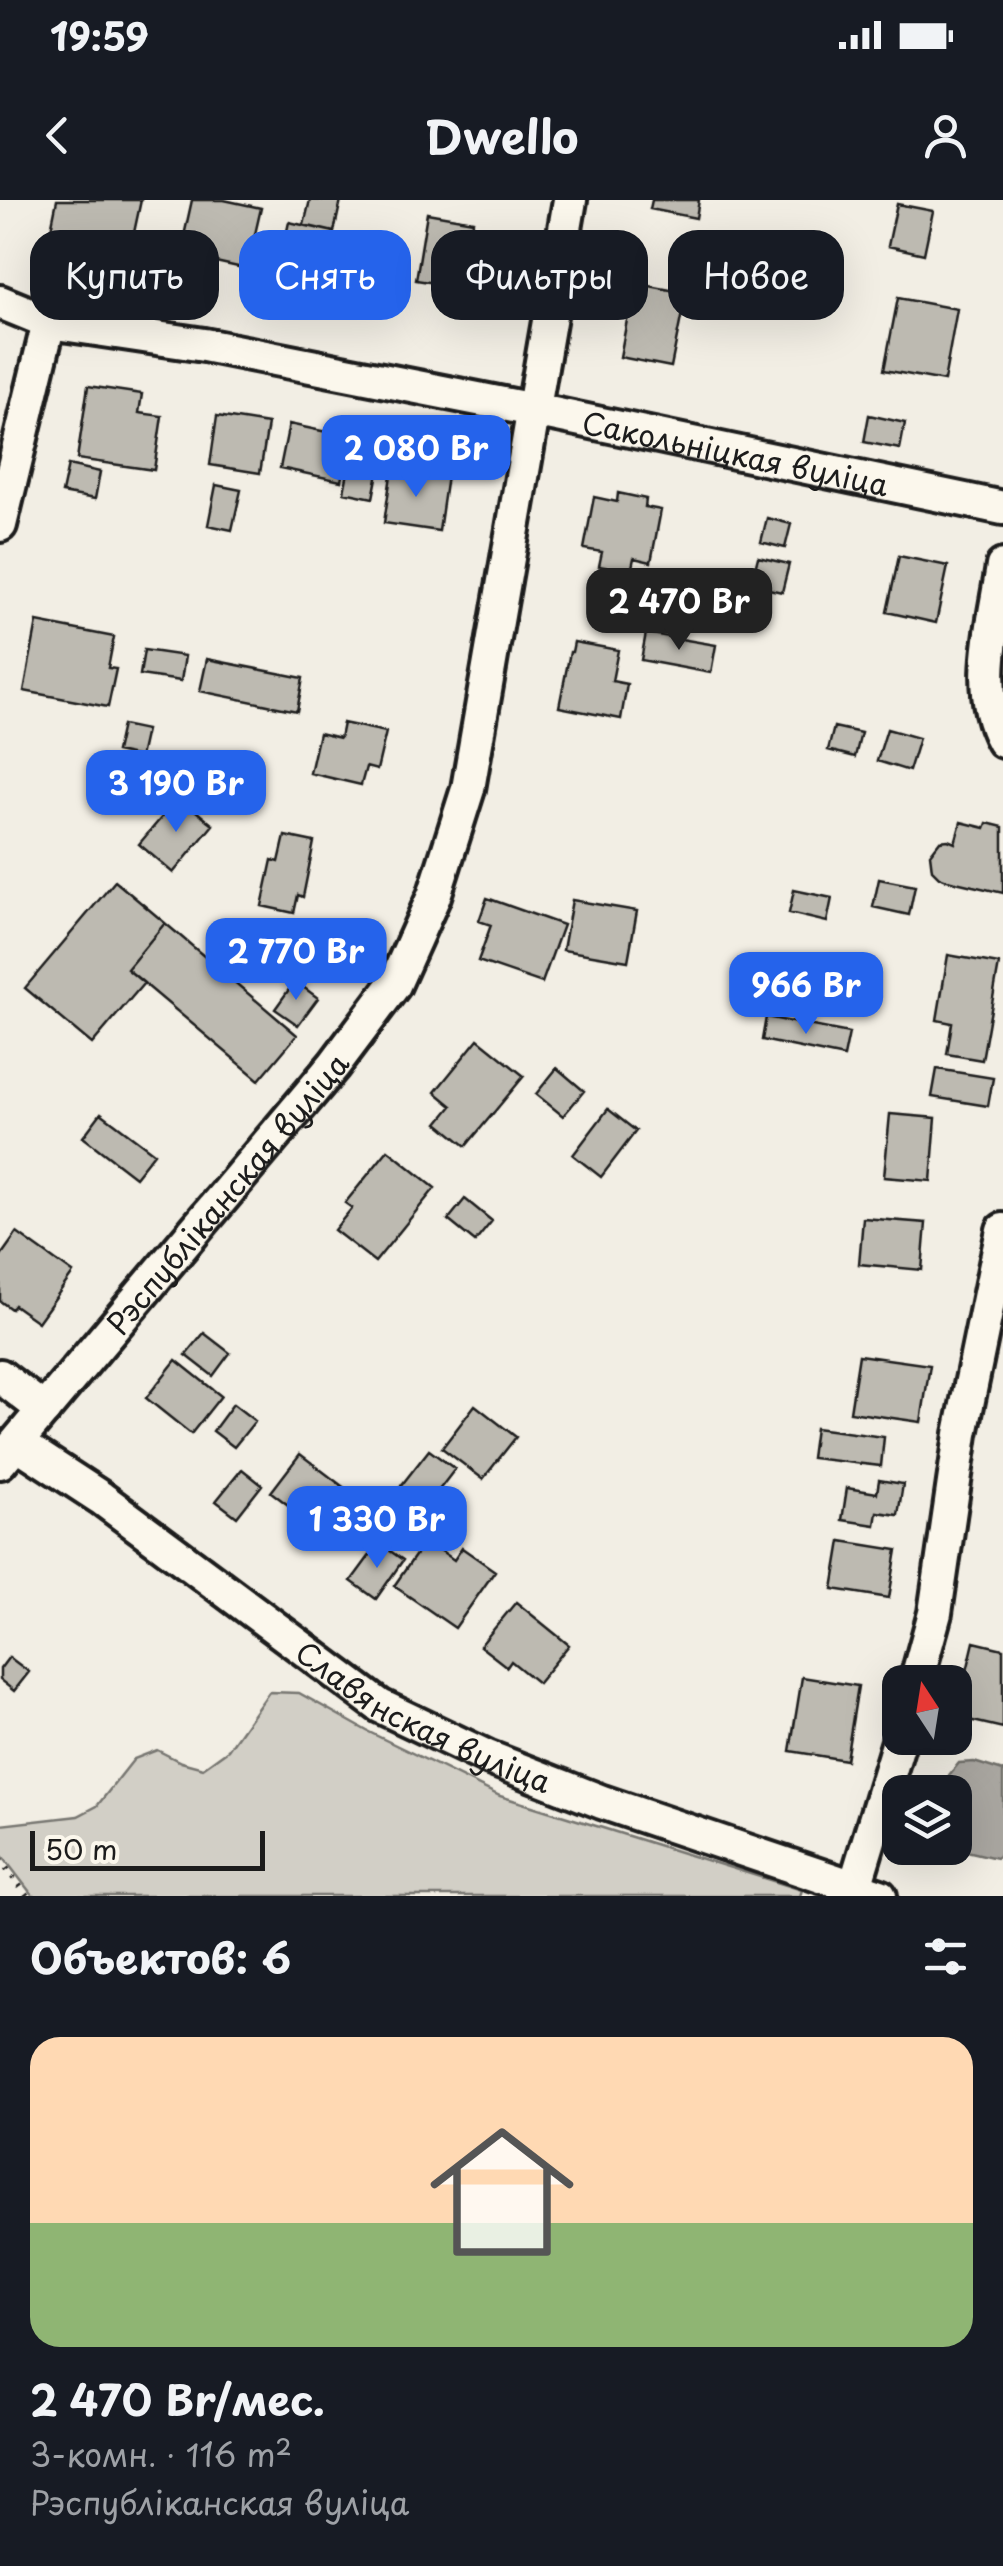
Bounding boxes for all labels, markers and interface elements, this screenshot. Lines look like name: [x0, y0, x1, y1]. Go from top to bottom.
text: 19:59: [50, 7, 149, 64]
text: Dwello: [425, 101, 578, 169]
icon: back: [30, 108, 85, 163]
icon: person: [918, 108, 973, 163]
chip: Купить: [30, 230, 219, 320]
chip: Снять: [239, 230, 411, 320]
chip: Фильтры: [431, 230, 648, 320]
chip: Новое: [668, 230, 844, 320]
street label: Сакольніцкая вуліца: [578, 398, 894, 506]
pin: 2 080 Br: [313, 415, 519, 500]
text: 2 080 Br: [344, 423, 488, 471]
pin: 2 470 Br: [576, 568, 782, 653]
text: 2 470 Br: [608, 576, 750, 624]
pin: 3 190 Br: [73, 750, 279, 835]
text: 3 190 Br: [108, 758, 244, 806]
pin: 2 770 Br: [193, 918, 399, 1003]
text: 2 770 Br: [228, 926, 364, 974]
pin: 966 Br: [725, 952, 887, 1037]
text: 966 Br: [751, 960, 861, 1008]
street label: Рэспубліканская вуліца: [95, 1042, 359, 1343]
pin: 1 330 Br: [274, 1486, 480, 1571]
text: 1 330 Br: [309, 1494, 445, 1542]
street label: Славянская вуліца: [287, 1629, 559, 1803]
north arrow: [882, 1665, 972, 1755]
map controls: [882, 1665, 972, 1865]
button: layers: [882, 1775, 972, 1865]
scale bar: [30, 1826, 265, 1871]
text: 50 m: [45, 1827, 118, 1870]
text: Объектов: 6: [30, 1925, 291, 1988]
icon: filters: [918, 1929, 973, 1984]
icon: home: [412, 2102, 592, 2282]
text: 2 470 Br/мес.: [30, 2367, 325, 2430]
text: 3-комн. · 116 m²: [30, 2430, 292, 2478]
text: Рэспубліканская вуліца: [30, 2478, 409, 2526]

